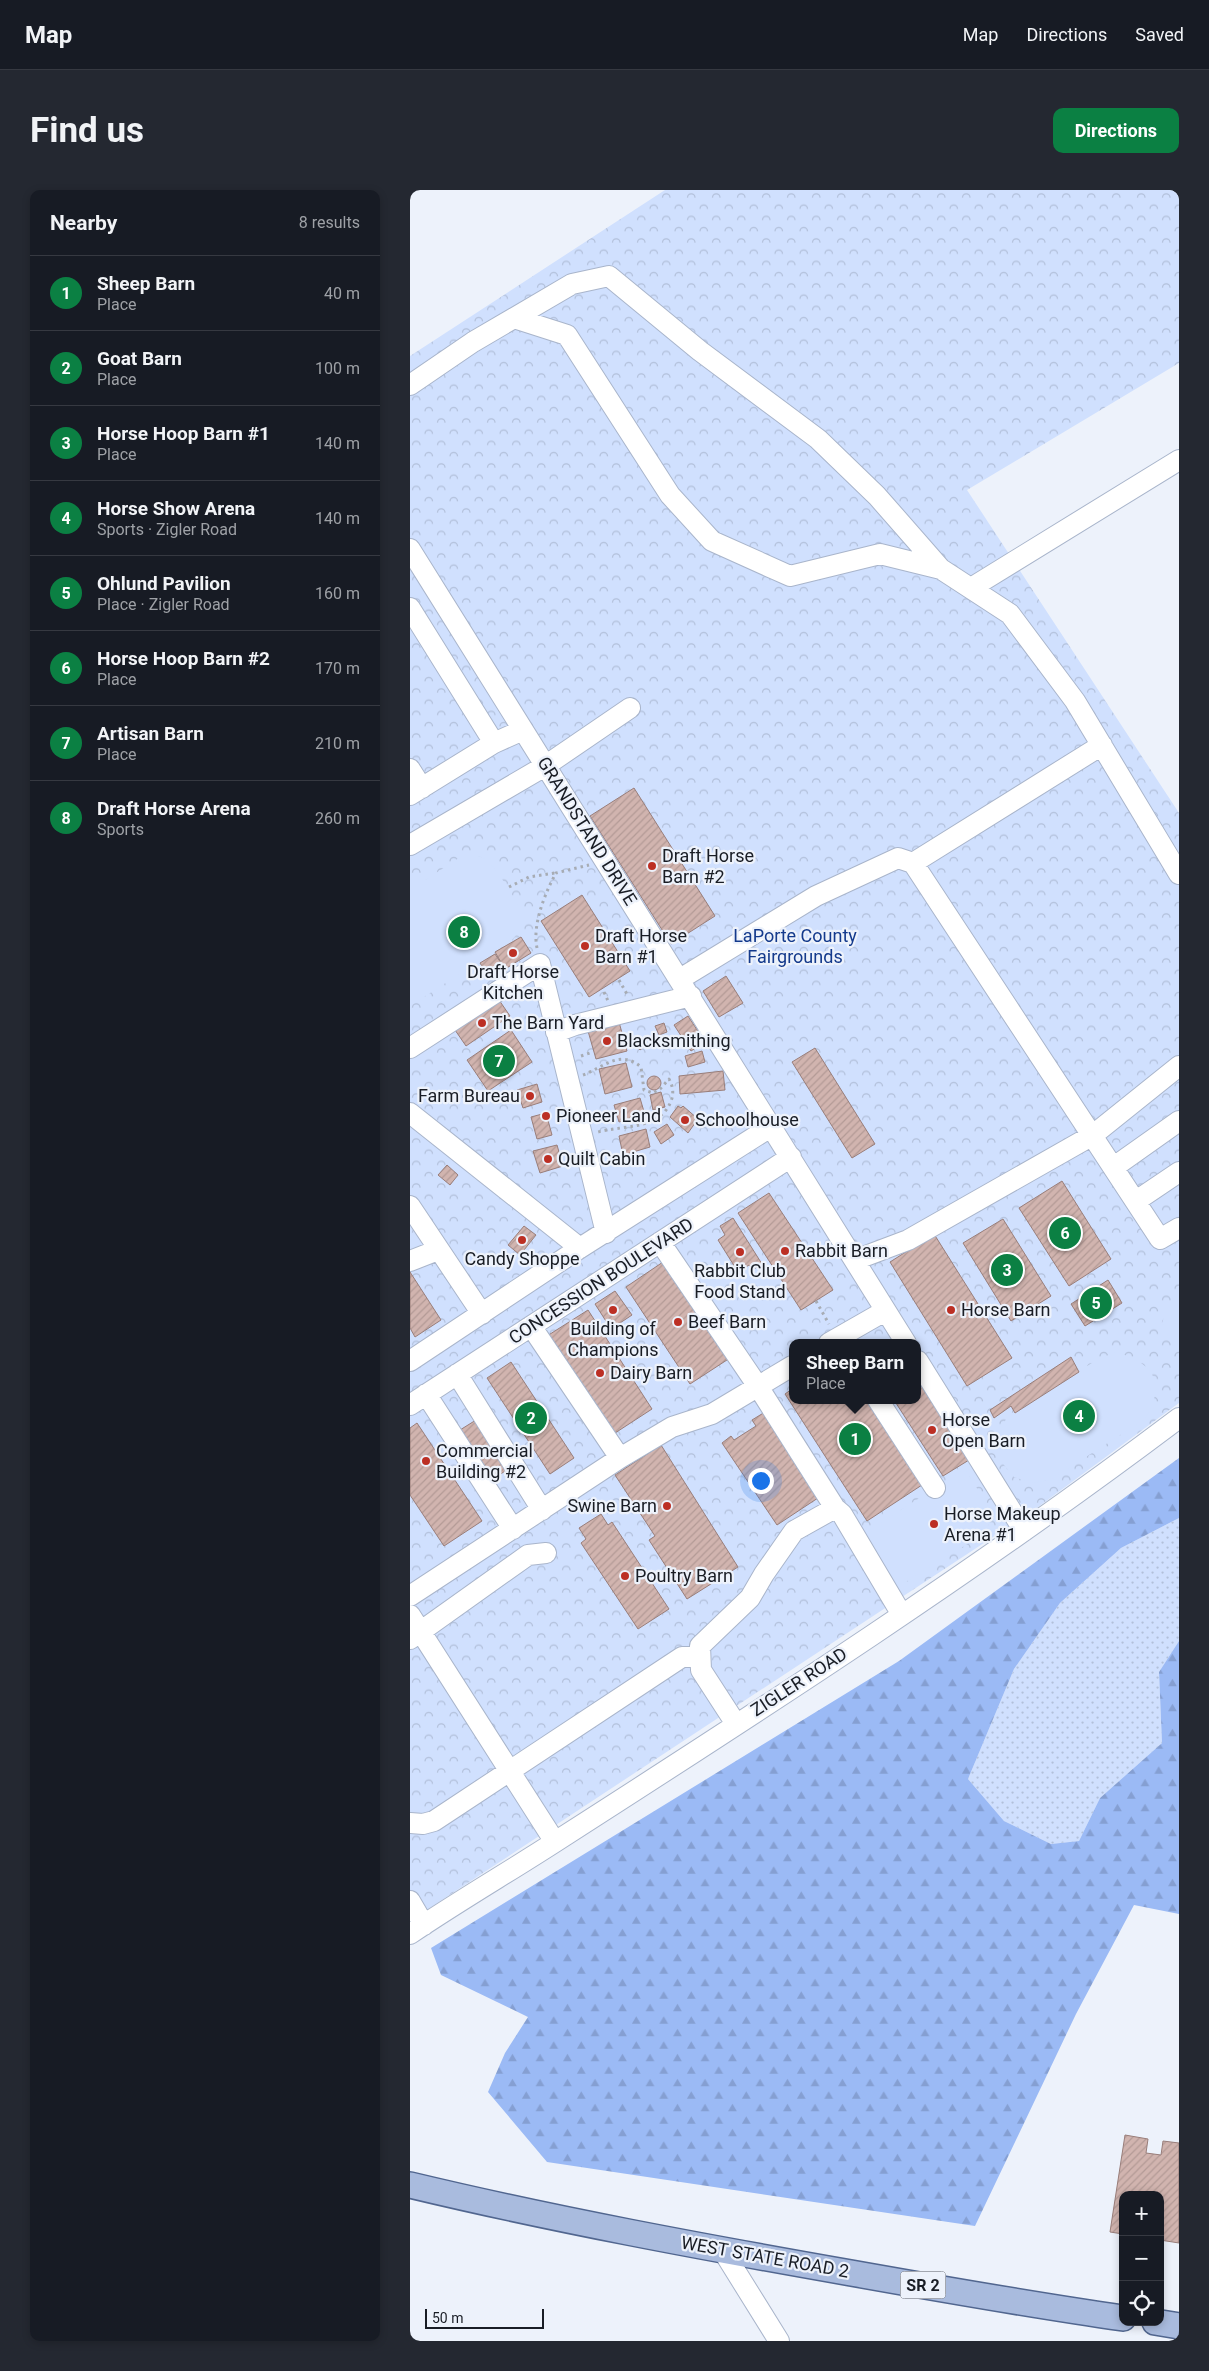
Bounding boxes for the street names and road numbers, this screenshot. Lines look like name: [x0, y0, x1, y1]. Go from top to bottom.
street label: GRANDSTAND DRIVE: [533, 753, 642, 909]
street label: CONCESSION BOULEVARD: [505, 1213, 697, 1348]
street label: ZIGLER ROAD: [747, 1643, 851, 1720]
street label: WEST STATE ROAD 2: [680, 2231, 851, 2282]
road number: SR 2: [900, 2272, 946, 2298]

